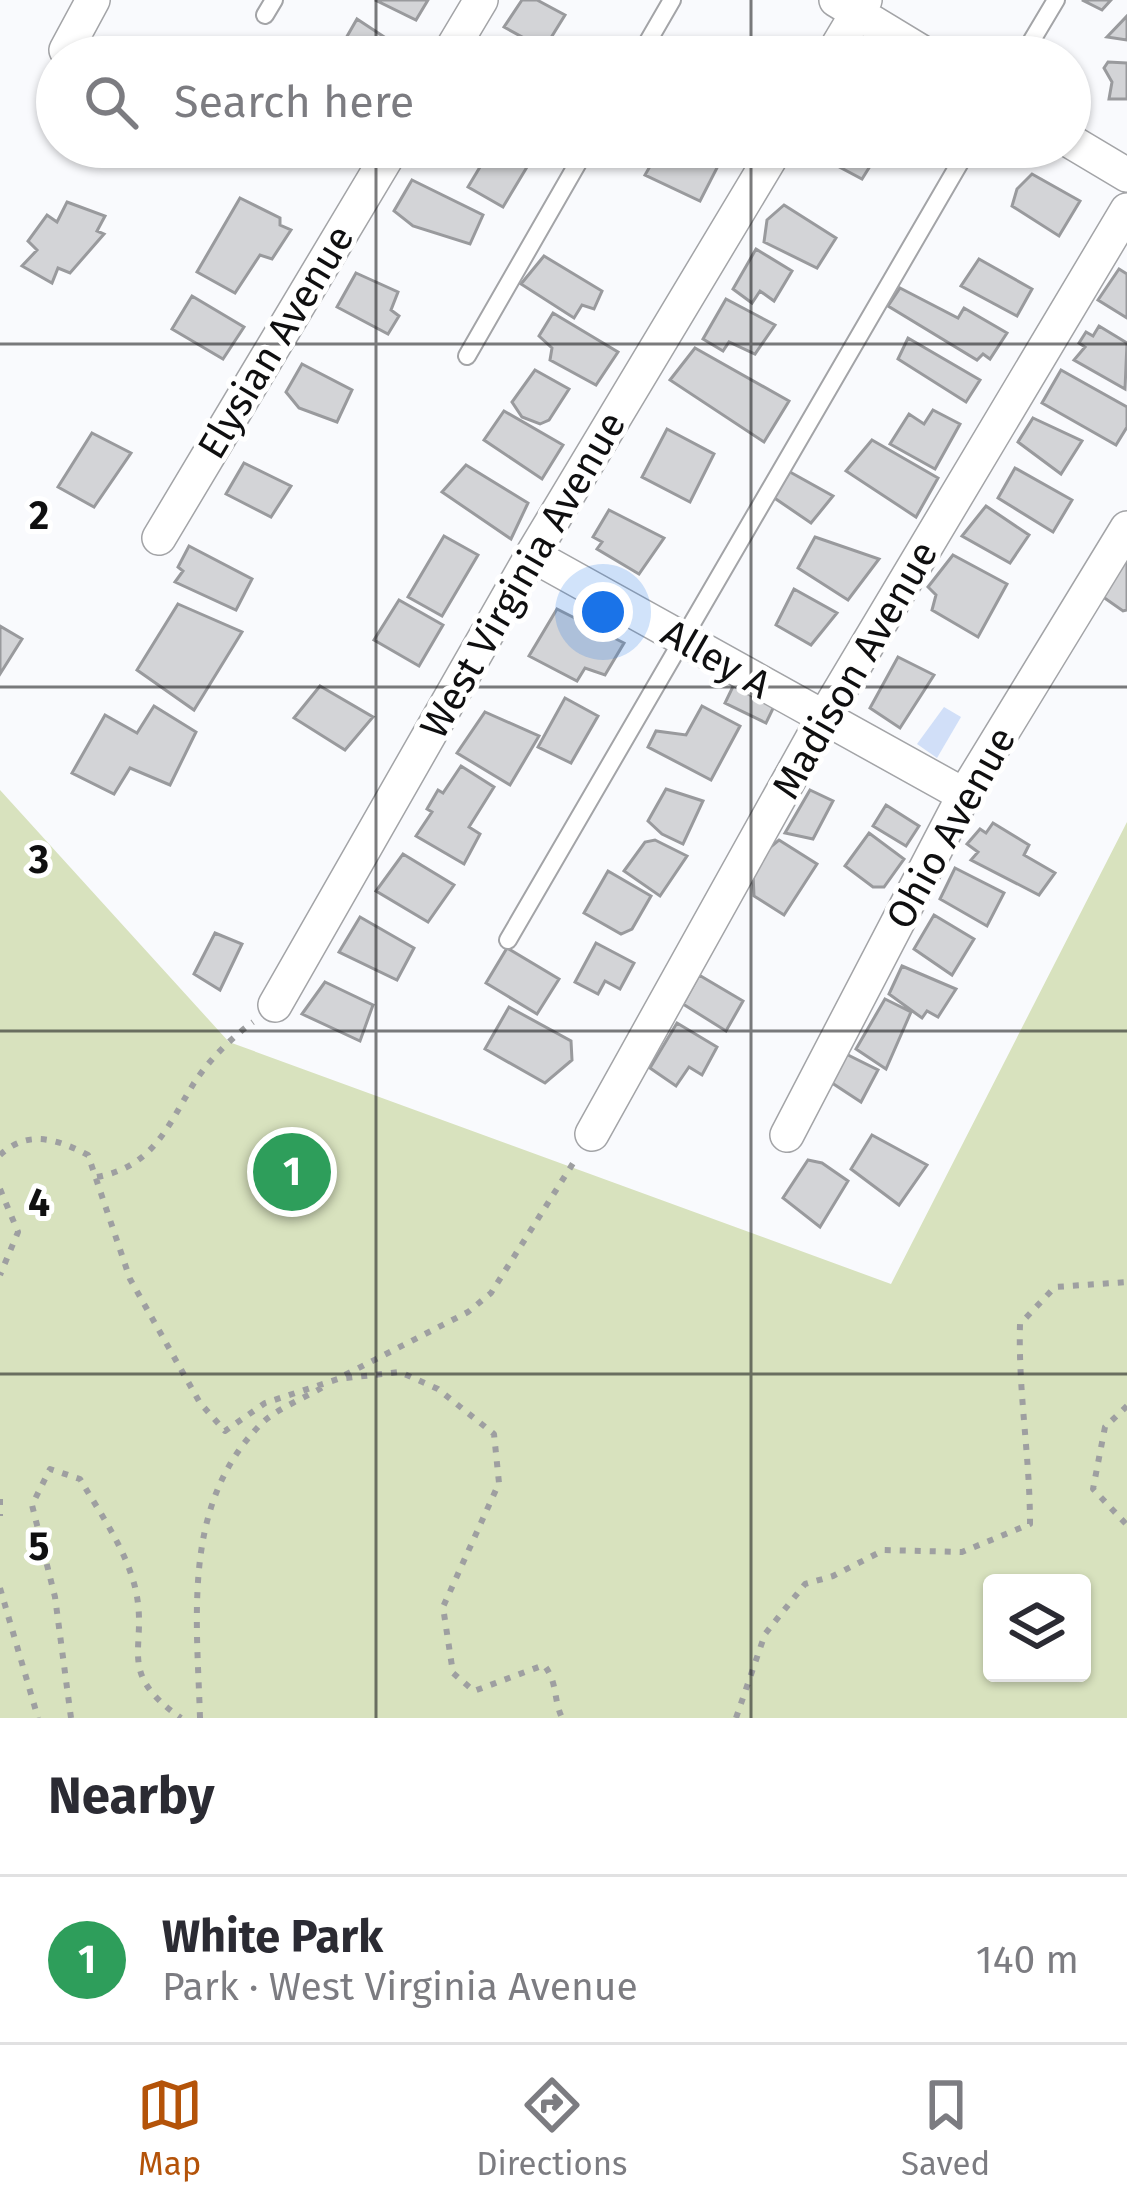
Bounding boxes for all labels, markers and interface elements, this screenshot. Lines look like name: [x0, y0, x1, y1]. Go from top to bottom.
search box: [36, 36, 1091, 168]
icon: search: [78, 69, 144, 135]
text: Search here: [174, 75, 414, 129]
street label: Elysian Avenue: [188, 217, 364, 467]
street label: West Virginia Avenue: [411, 404, 635, 746]
text: 2: [29, 493, 49, 539]
street label: Madison Avenue: [763, 533, 947, 807]
your location: [573, 582, 633, 642]
street label: Alley A: [653, 610, 779, 709]
street label: Ohio Avenue: [877, 719, 1025, 937]
text: 3: [28, 837, 49, 883]
pin: 1: [253, 1127, 331, 1217]
text: 4: [28, 1180, 50, 1226]
text: 5: [29, 1524, 49, 1570]
map controls: [983, 1574, 1091, 1682]
button: layers: [983, 1574, 1091, 1682]
text: Nearby: [48, 1765, 214, 1827]
text: White Park: [162, 1910, 383, 1964]
text: 1: [78, 1937, 96, 1983]
text: 140 m: [976, 1937, 1079, 1983]
text: Park · West Virginia Avenue: [162, 1964, 638, 2010]
tab: Map: [137, 2072, 203, 2184]
tab: Directions: [476, 2072, 628, 2184]
tab: Saved: [901, 2072, 990, 2184]

